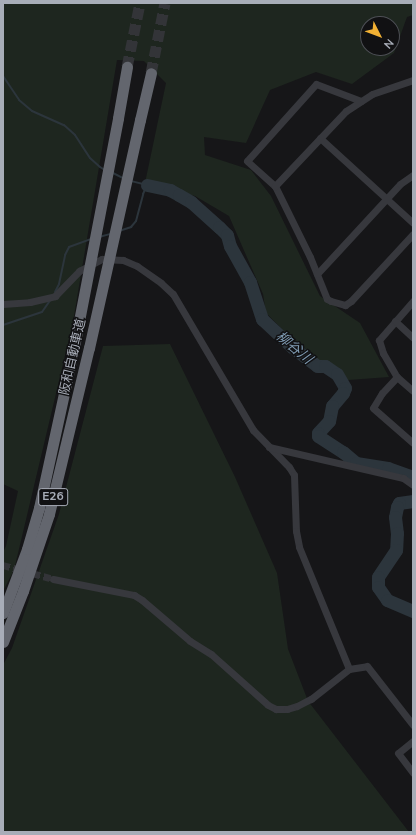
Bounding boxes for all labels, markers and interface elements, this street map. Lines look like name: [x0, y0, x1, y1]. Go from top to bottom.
north arrow: [360, 16, 400, 56]
text: N: [380, 36, 397, 52]
street label: 阪和自動車道: [57, 317, 89, 397]
water label: 柳谷川: [273, 328, 315, 368]
road number: E26: [38, 487, 68, 507]

